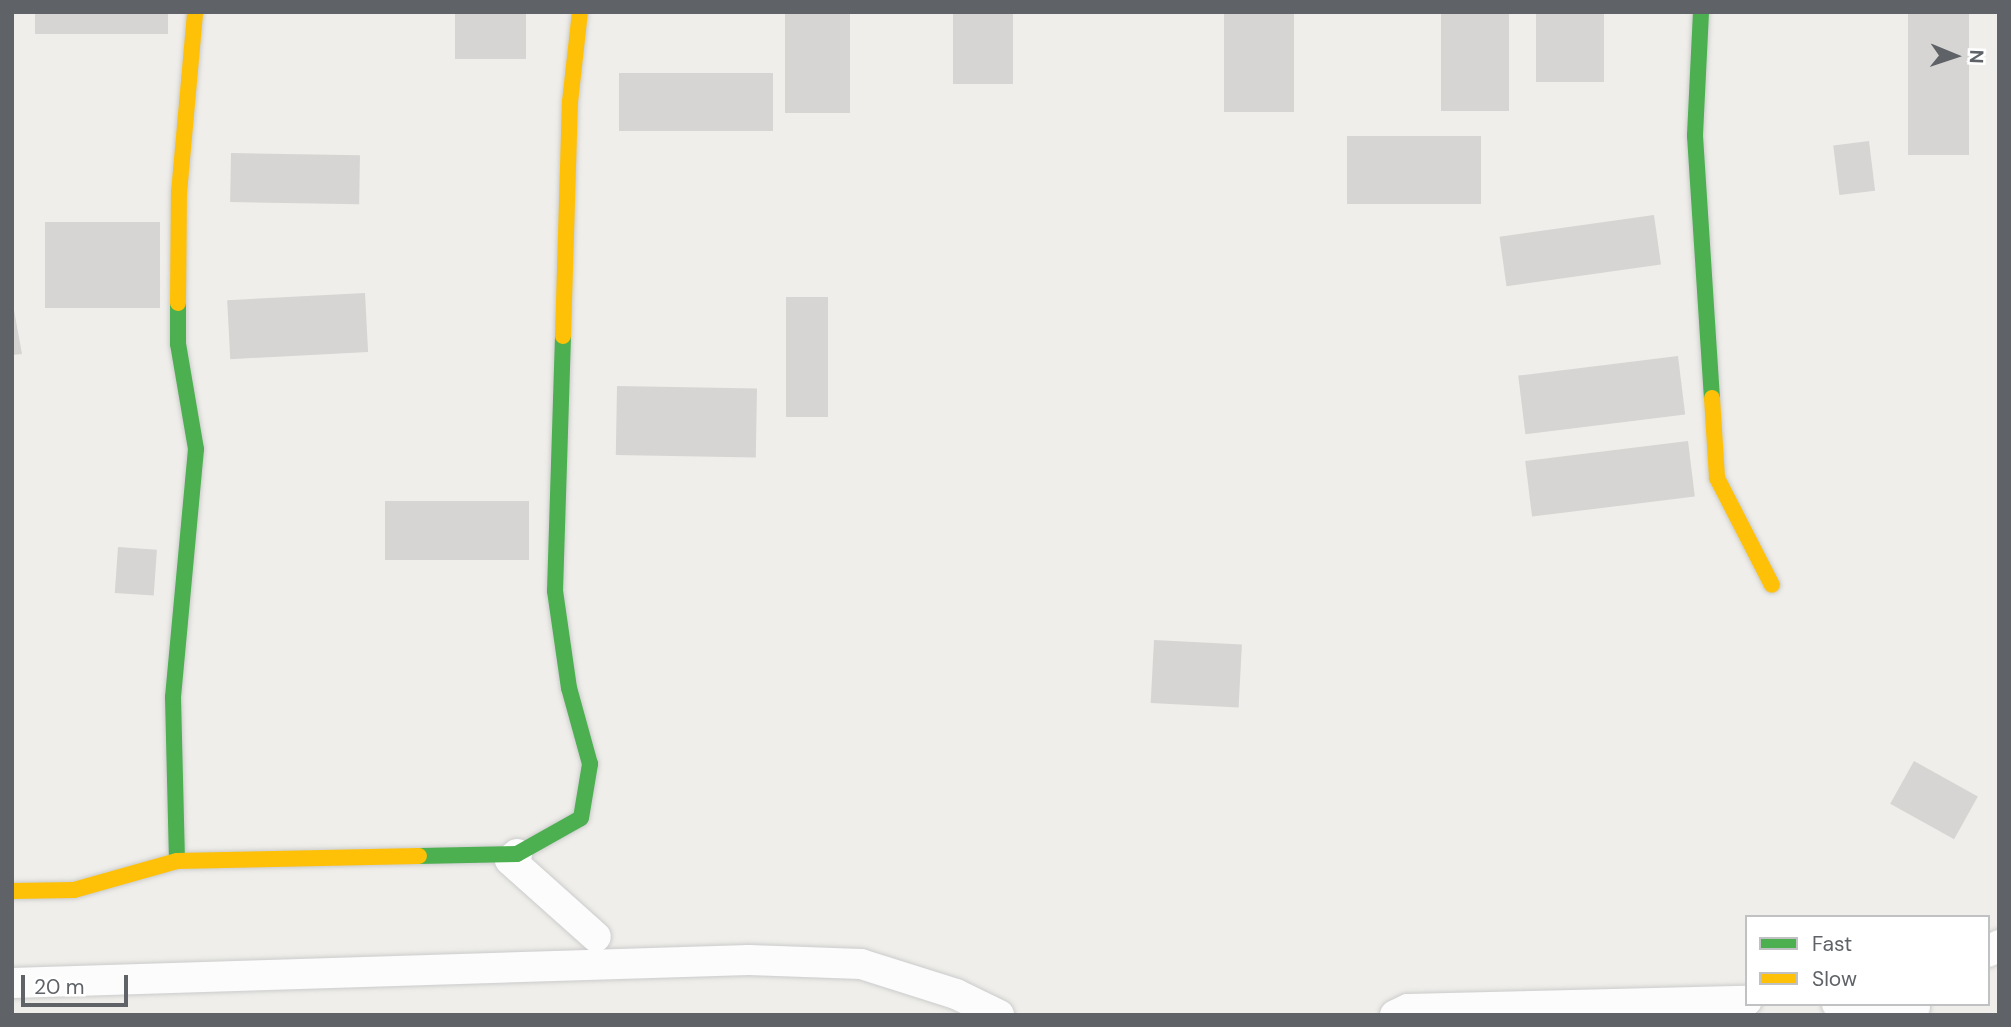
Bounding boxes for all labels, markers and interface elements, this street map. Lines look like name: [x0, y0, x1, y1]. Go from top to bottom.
north arrow: [1920, 21, 1990, 91]
text: N: [1964, 49, 1989, 64]
legend: [1745, 915, 1990, 1006]
text: Fast: [1812, 930, 1852, 958]
scale bar: [24, 960, 131, 1004]
text: Slow: [1812, 965, 1857, 993]
text: 20 m: [34, 973, 85, 1001]

